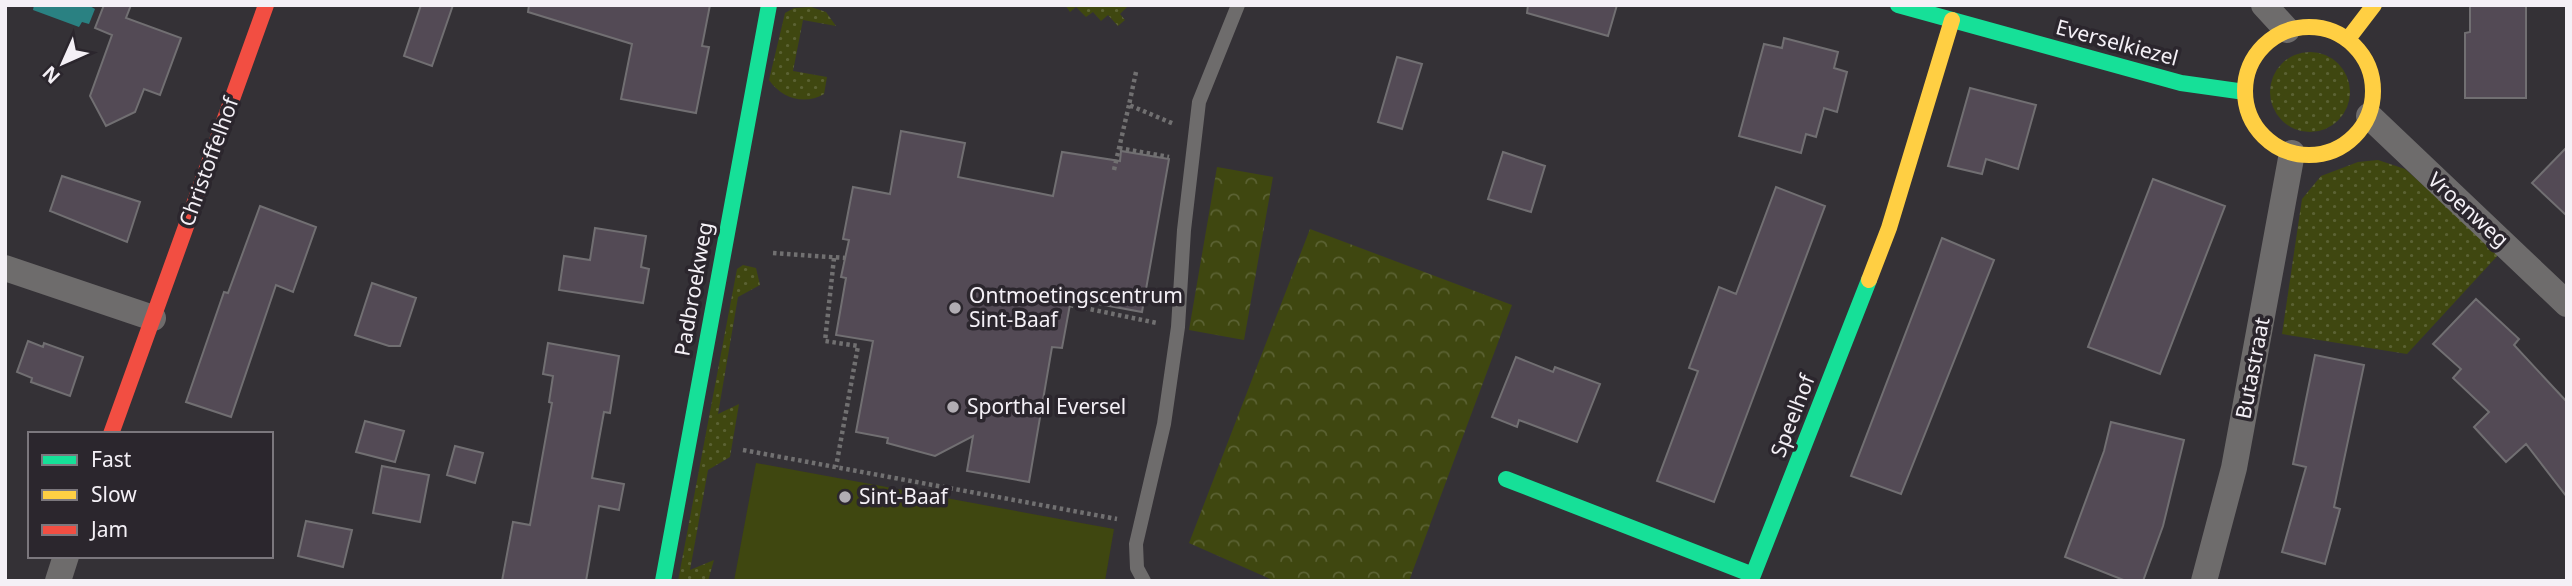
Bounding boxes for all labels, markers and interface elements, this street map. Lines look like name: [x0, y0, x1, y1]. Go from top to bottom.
street label: Everselkiezel: [2053, 12, 2182, 72]
north arrow: [28, 28, 98, 98]
text: N: [36, 60, 66, 90]
street label: Christoffelhof: [172, 92, 245, 230]
street label: Vroenweg: [2422, 166, 2515, 253]
street label: Padbroekweg: [667, 220, 719, 358]
place label: Ontmoetingscentrum Sint-Baaf: [969, 281, 1183, 333]
marker: Ontmoetingscentrum Sint-Baaf: [947, 300, 963, 316]
street label: Butastraat: [2228, 314, 2276, 421]
street label: Speelhof: [1764, 369, 1821, 461]
place label: Sporthal Eversel: [967, 392, 1126, 420]
marker: Sporthal Eversel: [945, 399, 961, 415]
legend: [28, 432, 273, 558]
text: Fast: [91, 445, 132, 473]
text: Slow: [91, 480, 137, 508]
place label: Sint-Baaf: [859, 482, 949, 510]
marker: Sint-Baaf: [837, 489, 853, 505]
text: Jam: [89, 515, 128, 543]

